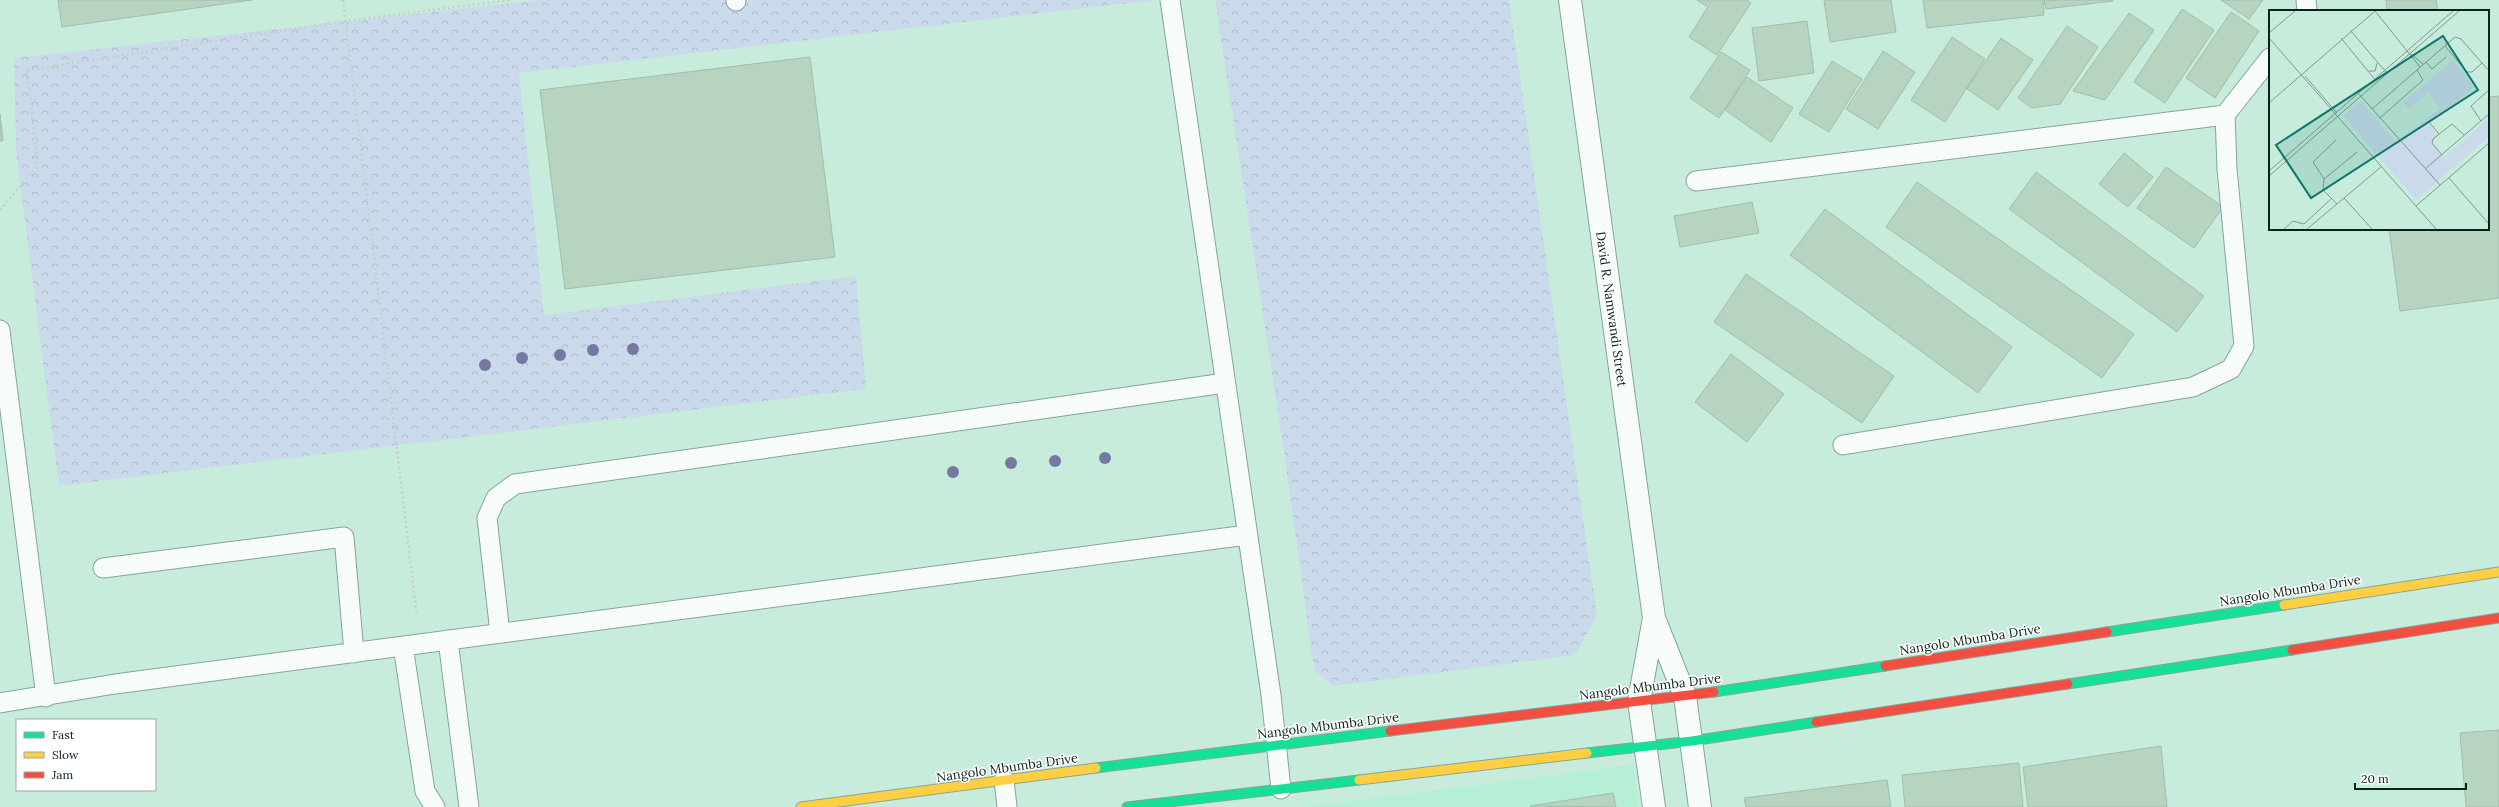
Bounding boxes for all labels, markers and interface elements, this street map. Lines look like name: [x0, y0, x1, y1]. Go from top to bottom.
inset map: [2269, 10, 2489, 230]
street label: David R. Namwandi Street: [1592, 230, 1631, 388]
street label: Nangolo Mbumba Drive: [2218, 571, 2362, 610]
street label: Nangolo Mbumba Drive: [1898, 620, 2042, 659]
street label: Nangolo Mbumba Drive: [1578, 669, 1722, 704]
street label: Nangolo Mbumba Drive: [1256, 708, 1400, 743]
legend: [16, 719, 156, 791]
text: Fast: [52, 727, 75, 742]
text: Slow: [52, 747, 79, 762]
street label: Nangolo Mbumba Drive: [935, 749, 1079, 786]
scale bar: [2355, 765, 2466, 791]
text: Jam: [51, 767, 73, 782]
text: 20 m: [2361, 771, 2389, 786]

